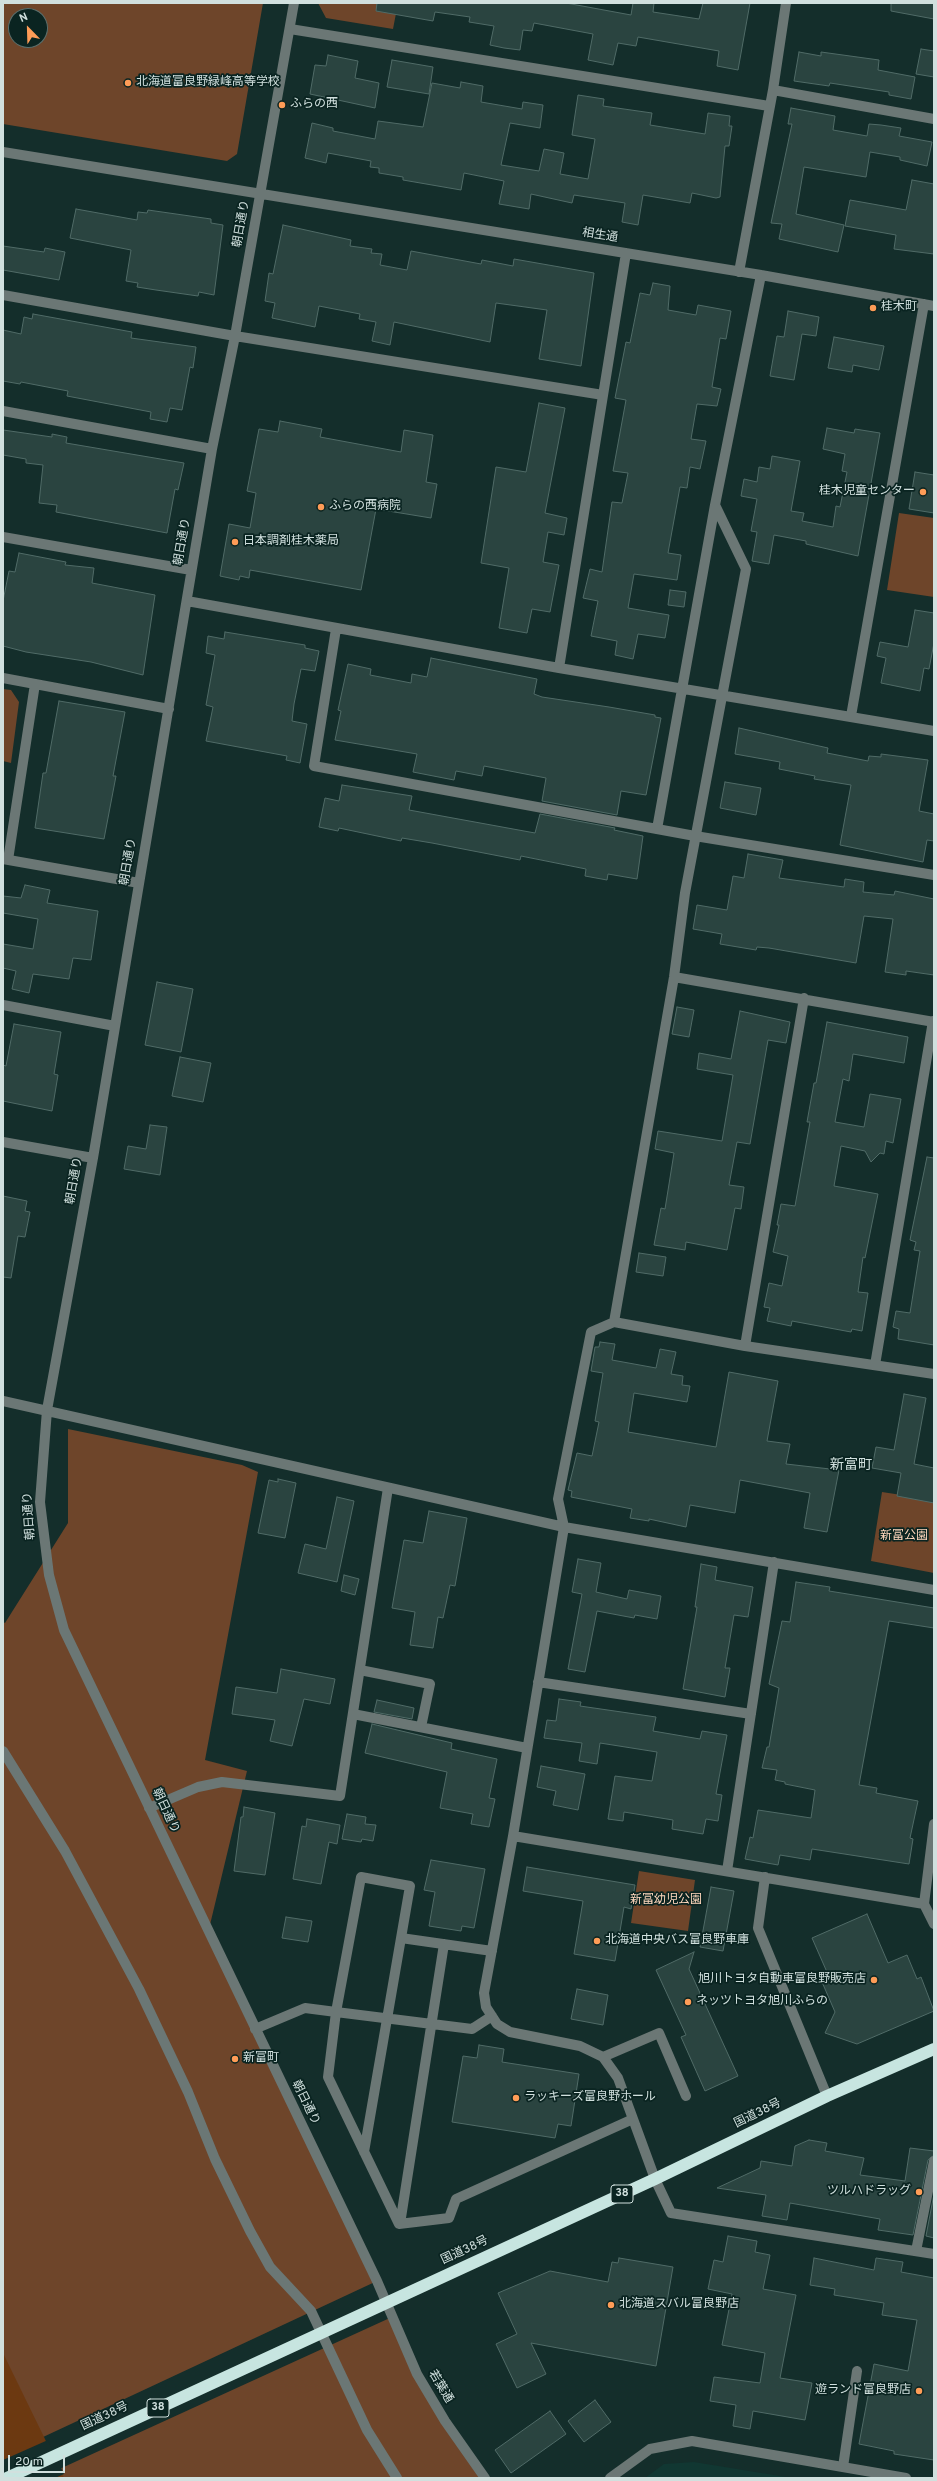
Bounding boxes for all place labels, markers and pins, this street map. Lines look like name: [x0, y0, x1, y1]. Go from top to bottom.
place label: 北海道富良野緑峰高等学校: [136, 76, 280, 90]
marker: 北海道富良野緑峰高等学校: [123, 78, 133, 88]
place label: ふらの西: [290, 98, 338, 112]
marker: ふらの西: [277, 100, 287, 110]
place label: 桂木町: [881, 301, 917, 315]
marker: 桂木町: [868, 303, 878, 313]
place label: 桂木児童センター: [819, 485, 915, 499]
marker: 桂木児童センター: [918, 487, 928, 497]
place label: ふらの西病院: [329, 500, 401, 514]
marker: ふらの西病院: [316, 502, 326, 512]
place label: 日本調剤桂木薬局: [243, 535, 339, 549]
marker: 日本調剤桂木薬局: [230, 537, 240, 547]
place label: 北海道中央バス富良野車庫: [605, 1934, 749, 1948]
marker: 北海道中央バス富良野車庫: [592, 1936, 602, 1946]
place label: 旭川トヨタ自動車富良野販売店: [698, 1973, 866, 1987]
marker: 旭川トヨタ自動車富良野販売店: [869, 1975, 879, 1985]
place label: ネッツトヨタ旭川ふらの: [696, 1995, 828, 2009]
marker: ネッツトヨタ旭川ふらの: [683, 1997, 693, 2007]
place label: 新富町: [243, 2052, 279, 2066]
marker: 新富町: [230, 2054, 240, 2064]
place label: ラッキーズ富良野ホール: [524, 2091, 656, 2105]
marker: ラッキーズ富良野ホール: [511, 2093, 521, 2103]
place label: ツルハドラッグ: [827, 2185, 911, 2199]
marker: ツルハドラッグ: [914, 2187, 924, 2197]
place label: 北海道スバル富良野店: [619, 2298, 739, 2312]
marker: 北海道スバル富良野店: [606, 2300, 616, 2310]
place label: 遊ランド富良野店: [815, 2384, 911, 2398]
marker: 遊ランド富良野店: [914, 2386, 924, 2396]

